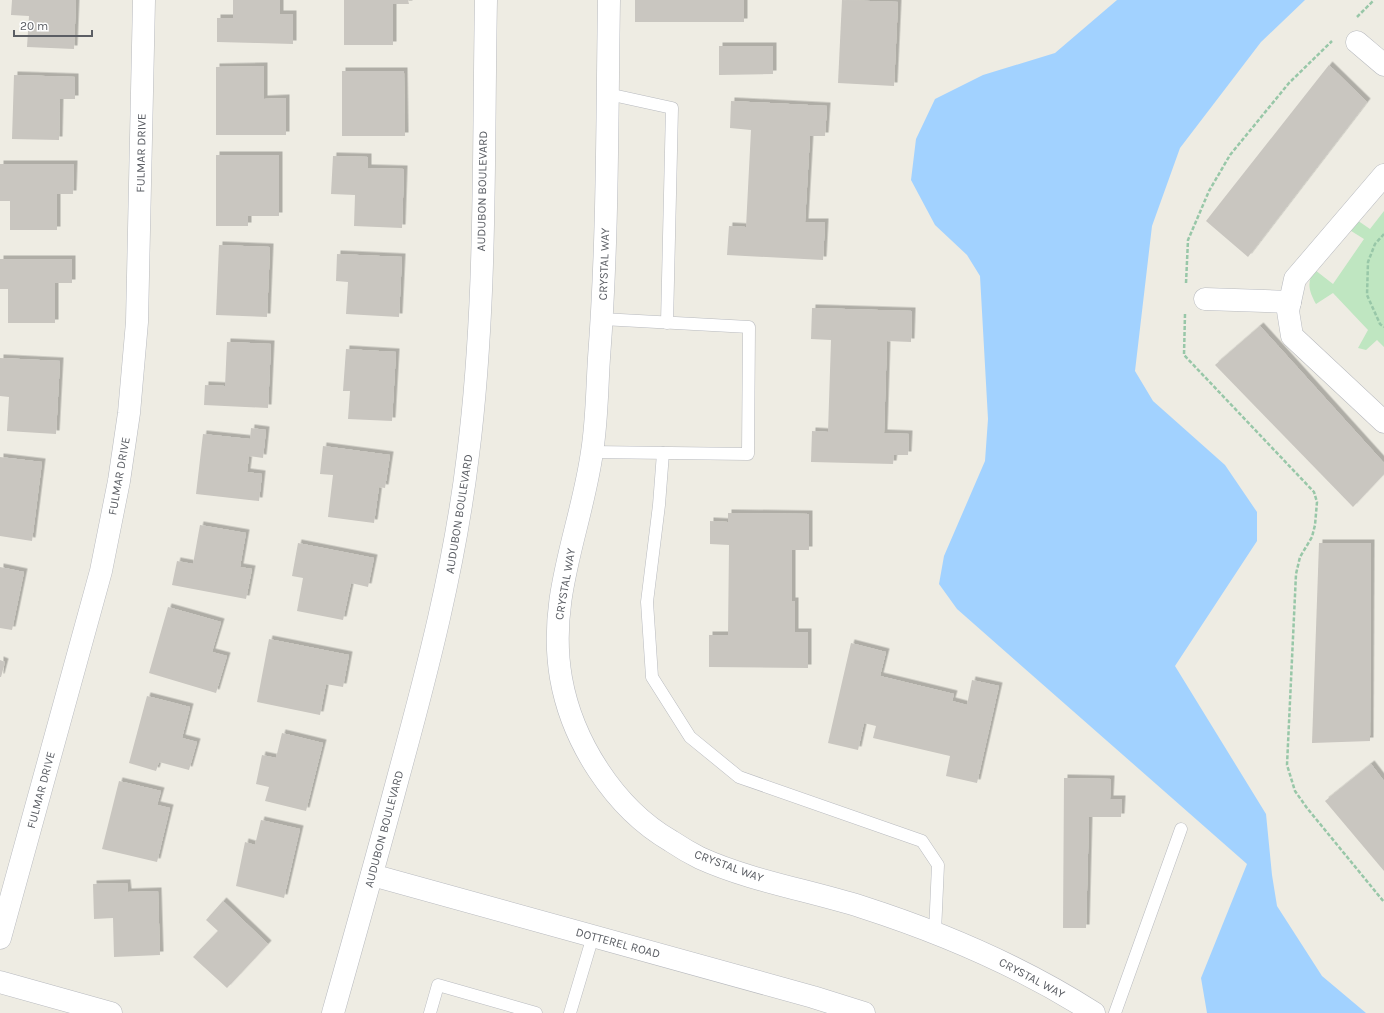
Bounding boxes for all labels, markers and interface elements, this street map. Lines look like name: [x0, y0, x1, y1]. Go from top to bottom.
scale bar: [14, 12, 92, 38]
text: 20 m: [20, 19, 48, 33]
street label: FULMAR DRIVE: [133, 113, 149, 193]
street label: AUDUBON BOULEVARD: [474, 130, 490, 251]
street label: CRYSTAL WAY: [596, 227, 612, 301]
street label: FULMAR DRIVE: [105, 436, 133, 516]
street label: AUDUBON BOULEVARD: [443, 453, 475, 575]
street label: CRYSTAL WAY: [552, 547, 578, 621]
street label: FULMAR DRIVE: [24, 750, 58, 830]
street label: AUDUBON BOULEVARD: [362, 769, 406, 889]
street label: CRYSTAL WAY: [692, 847, 766, 885]
street label: DOTTEREL ROAD: [574, 925, 662, 961]
street label: CRYSTAL WAY: [997, 955, 1068, 1001]

